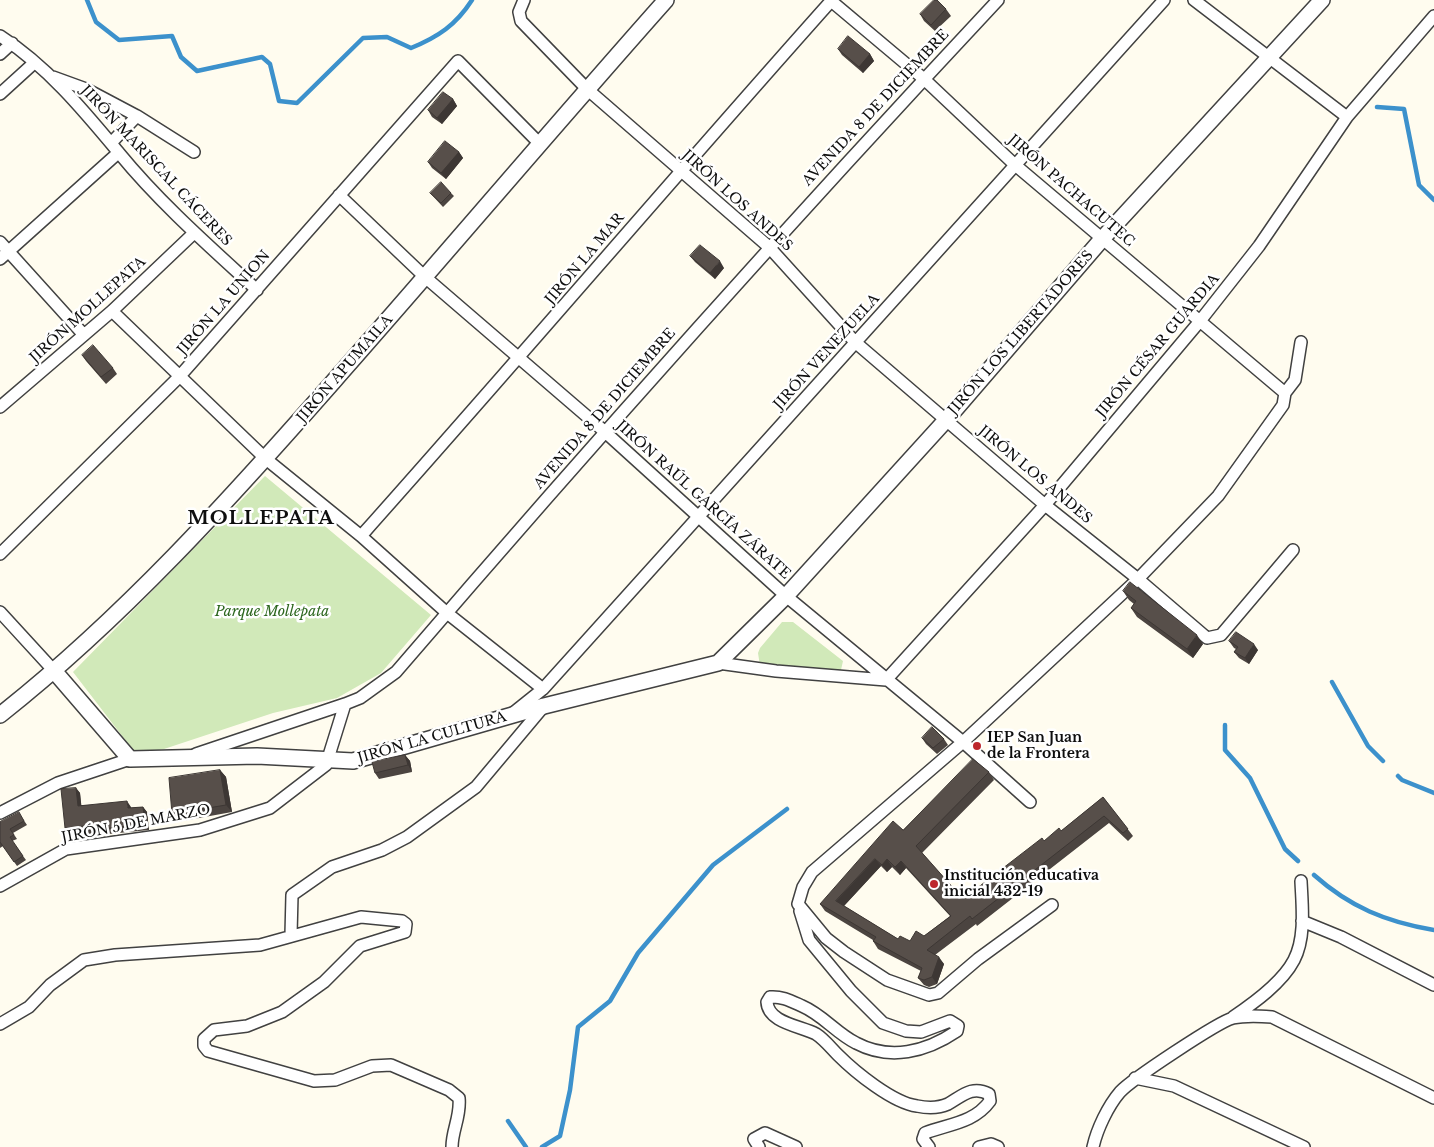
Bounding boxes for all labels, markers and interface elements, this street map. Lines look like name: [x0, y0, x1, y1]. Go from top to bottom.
street label: AVENIDA 8 DE DICIEMBRE: [799, 27, 953, 189]
street label: JIRÓN MARISCAL CÁCERES: [77, 82, 235, 250]
street label: JIRÓN PACHACUTEC: [1004, 132, 1138, 250]
street label: JIRÓN LOS ANDES: [678, 147, 796, 255]
street label: JIRÓN LA MAR: [542, 210, 628, 308]
street label: JIRÓN LA UNION: [174, 247, 274, 359]
street label: JIRÓN LOS LIBERTADORES: [945, 247, 1097, 419]
street label: JIRÓN MOLLEPATA: [27, 254, 149, 366]
street label: JIRÓN CÉSAR GUARDIA: [1093, 271, 1223, 421]
street label: JIRÓN VENEZUELA: [771, 291, 883, 413]
street label: JIRÓN APUMAILA: [294, 312, 396, 426]
street label: AVENIDA 8 DE DICIEMBRE: [531, 325, 679, 493]
street label: JIRÓN RAÚL GARCÍA ZÁRATE: [612, 417, 794, 583]
street label: JIRÓN LOS ANDES: [975, 423, 1095, 527]
district label: MOLLEPATA: [186, 508, 336, 530]
park label: Parque Mollepata: [215, 604, 329, 620]
street label: JIRÓN LA CULTURA: [356, 709, 508, 767]
place label: IEP San Juan de la Frontera: [987, 730, 1090, 762]
marker: IEP San Juan de la Frontera: [971, 740, 983, 752]
street label: JIRÓN 5 DE MARZO: [60, 801, 212, 847]
place label: Institución educativa inicial 432-19: [944, 868, 1099, 900]
marker: Institución educativa inicial 432-19: [928, 878, 940, 890]

